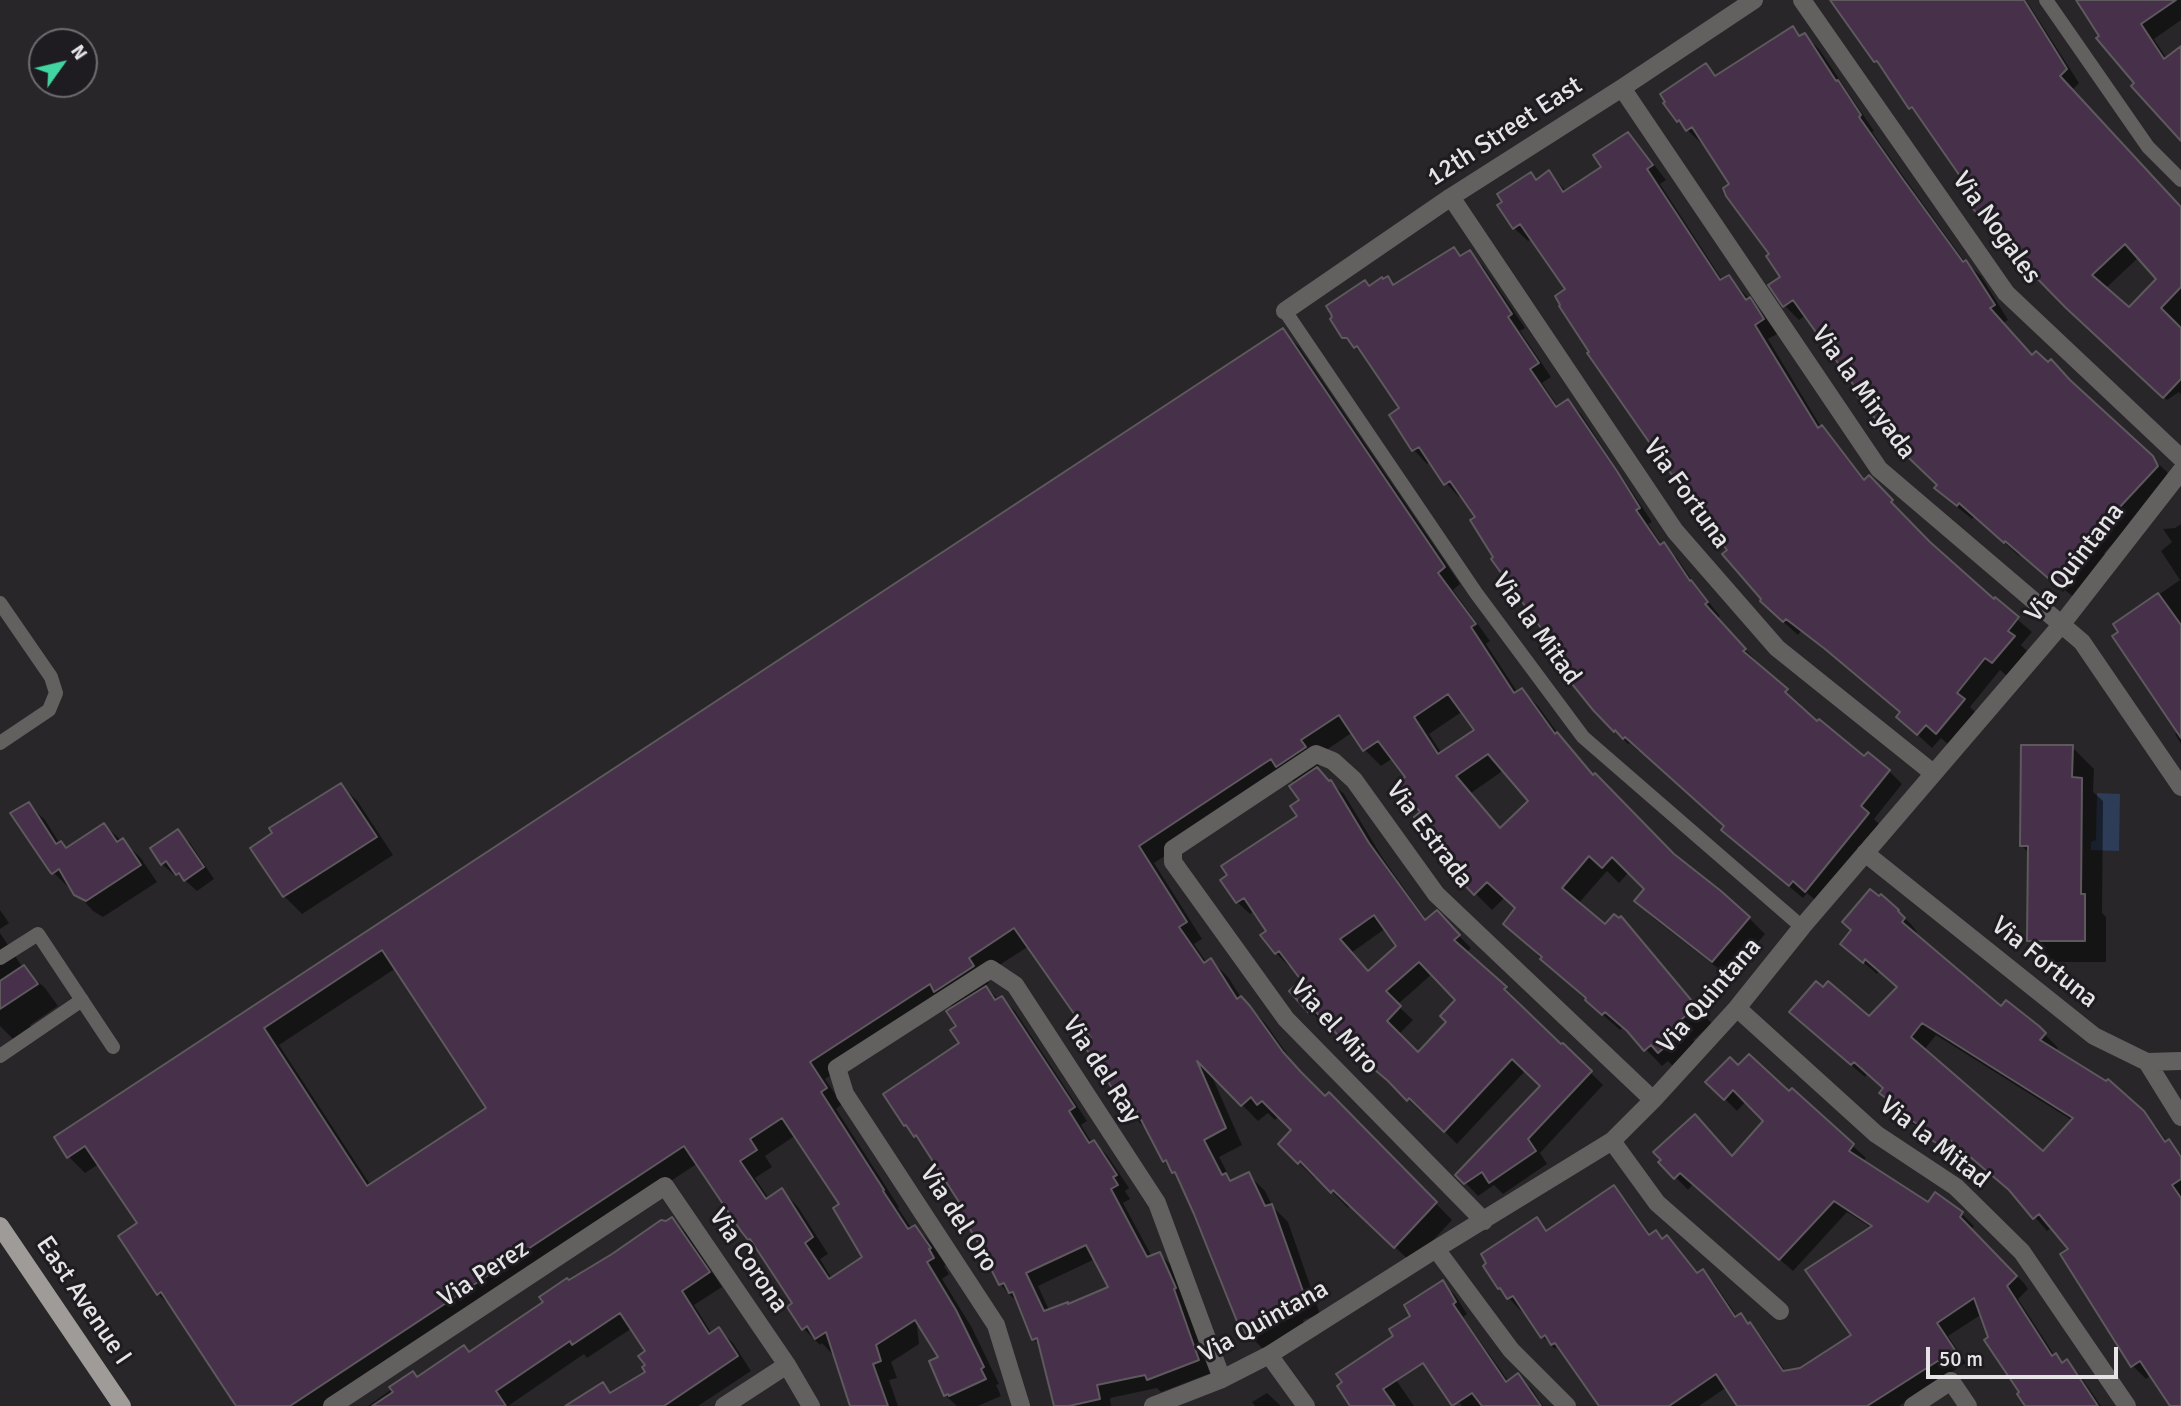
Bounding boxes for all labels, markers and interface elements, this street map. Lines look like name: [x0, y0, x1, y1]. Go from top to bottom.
north arrow: [28, 28, 98, 98]
text: N: [65, 40, 92, 65]
street label: 12th Street East: [1422, 70, 1588, 194]
street label: Via Nogales: [1945, 166, 2047, 290]
street label: Via la Miryada: [1804, 320, 1922, 466]
street label: Via Fortuna: [1636, 433, 1736, 555]
street label: Via Quintana: [2019, 497, 2131, 629]
street label: Via la Mitad: [1485, 567, 1587, 691]
street label: Via Estrada: [1379, 775, 1479, 895]
street label: Via Fortuna: [1984, 911, 2104, 1015]
street label: Via Quintana: [1651, 932, 1769, 1060]
street label: Via el Miro: [1283, 973, 1385, 1081]
street label: Via del Ray: [1055, 1011, 1147, 1129]
street label: Via la Mitad: [1873, 1090, 1995, 1196]
street label: Via del Oro: [912, 1160, 1004, 1278]
street label: Via Corona: [702, 1203, 794, 1319]
street label: East Avenue I: [29, 1231, 137, 1371]
street label: Via Perez: [433, 1233, 535, 1315]
street label: Via Quintana: [1194, 1274, 1334, 1370]
scale bar: [1929, 1332, 2122, 1376]
text: 50 m: [1939, 1346, 1983, 1372]

